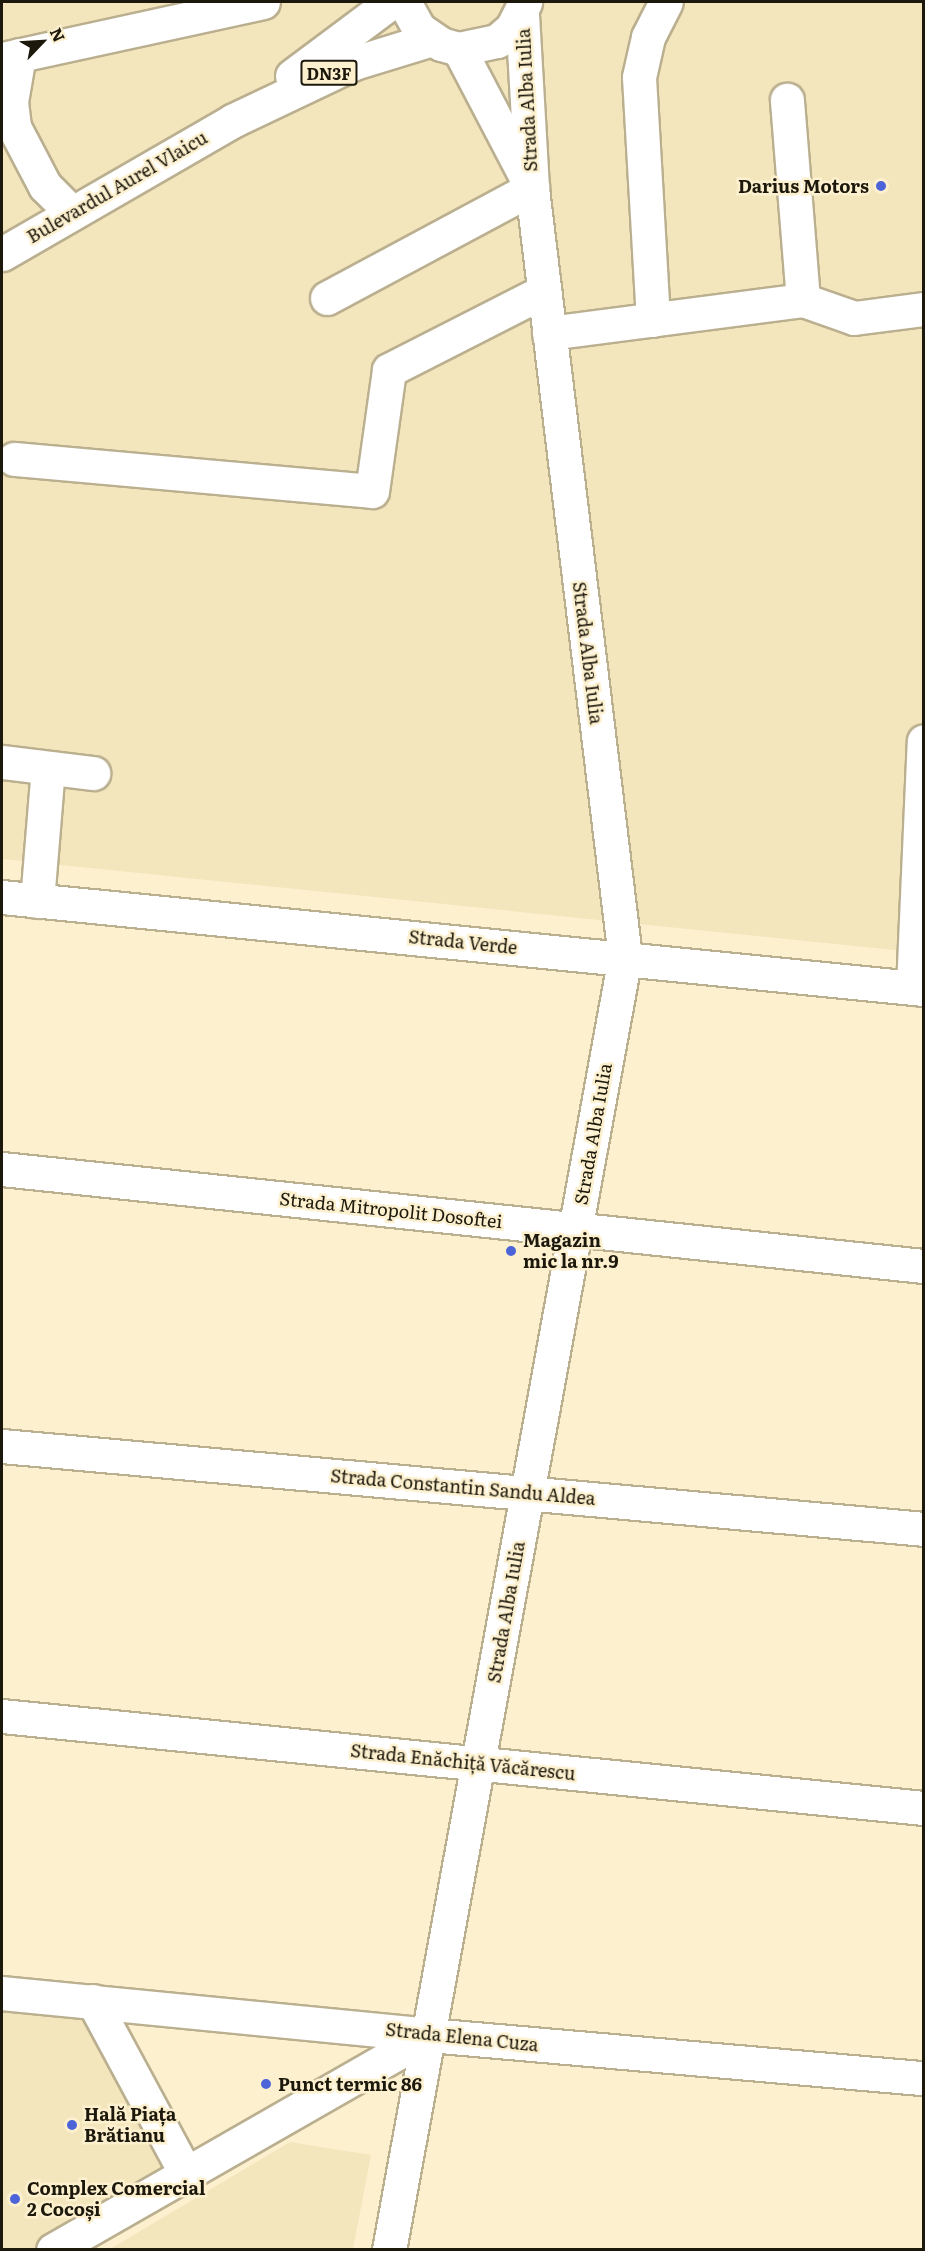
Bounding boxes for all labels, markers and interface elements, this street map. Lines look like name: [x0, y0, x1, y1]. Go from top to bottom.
north arrow: [12, 12, 72, 72]
text: N: [45, 23, 72, 46]
street label: Strada Alba Iulia: [512, 28, 542, 172]
road number: DN3F: [299, 60, 359, 86]
street label: Bulevardul Aurel Vlaicu: [23, 126, 211, 248]
place label: Darius Motors: [738, 175, 869, 197]
marker: Darius Motors: [874, 179, 888, 193]
street label: Strada Alba Iulia: [569, 580, 607, 726]
street label: Strada Verde: [408, 926, 518, 958]
street label: Strada Alba Iulia: [570, 1061, 616, 1207]
street label: Strada Mitropolit Dosoftei: [279, 1188, 503, 1232]
place label: Magazin mic la nr.9: [523, 1230, 619, 1272]
marker: Magazin mic la nr.9: [504, 1244, 518, 1258]
street label: Strada Constantin Sandu Aldea: [330, 1465, 596, 1509]
street label: Strada Alba Iulia: [483, 1539, 529, 1685]
street label: Strada Enăchiță Văcărescu: [349, 1739, 577, 1785]
street label: Strada Elena Cuza: [384, 2018, 540, 2056]
place label: Punct termic 86: [278, 2073, 422, 2095]
marker: Punct termic 86: [259, 2077, 273, 2091]
place label: Hală Piața Brătianu: [84, 2104, 176, 2146]
marker: Hală Piața Brătianu: [65, 2118, 79, 2132]
place label: Complex Comercial 2 Cocoși: [27, 2178, 205, 2220]
marker: Complex Comercial 2 Cocoși: [8, 2192, 22, 2206]

